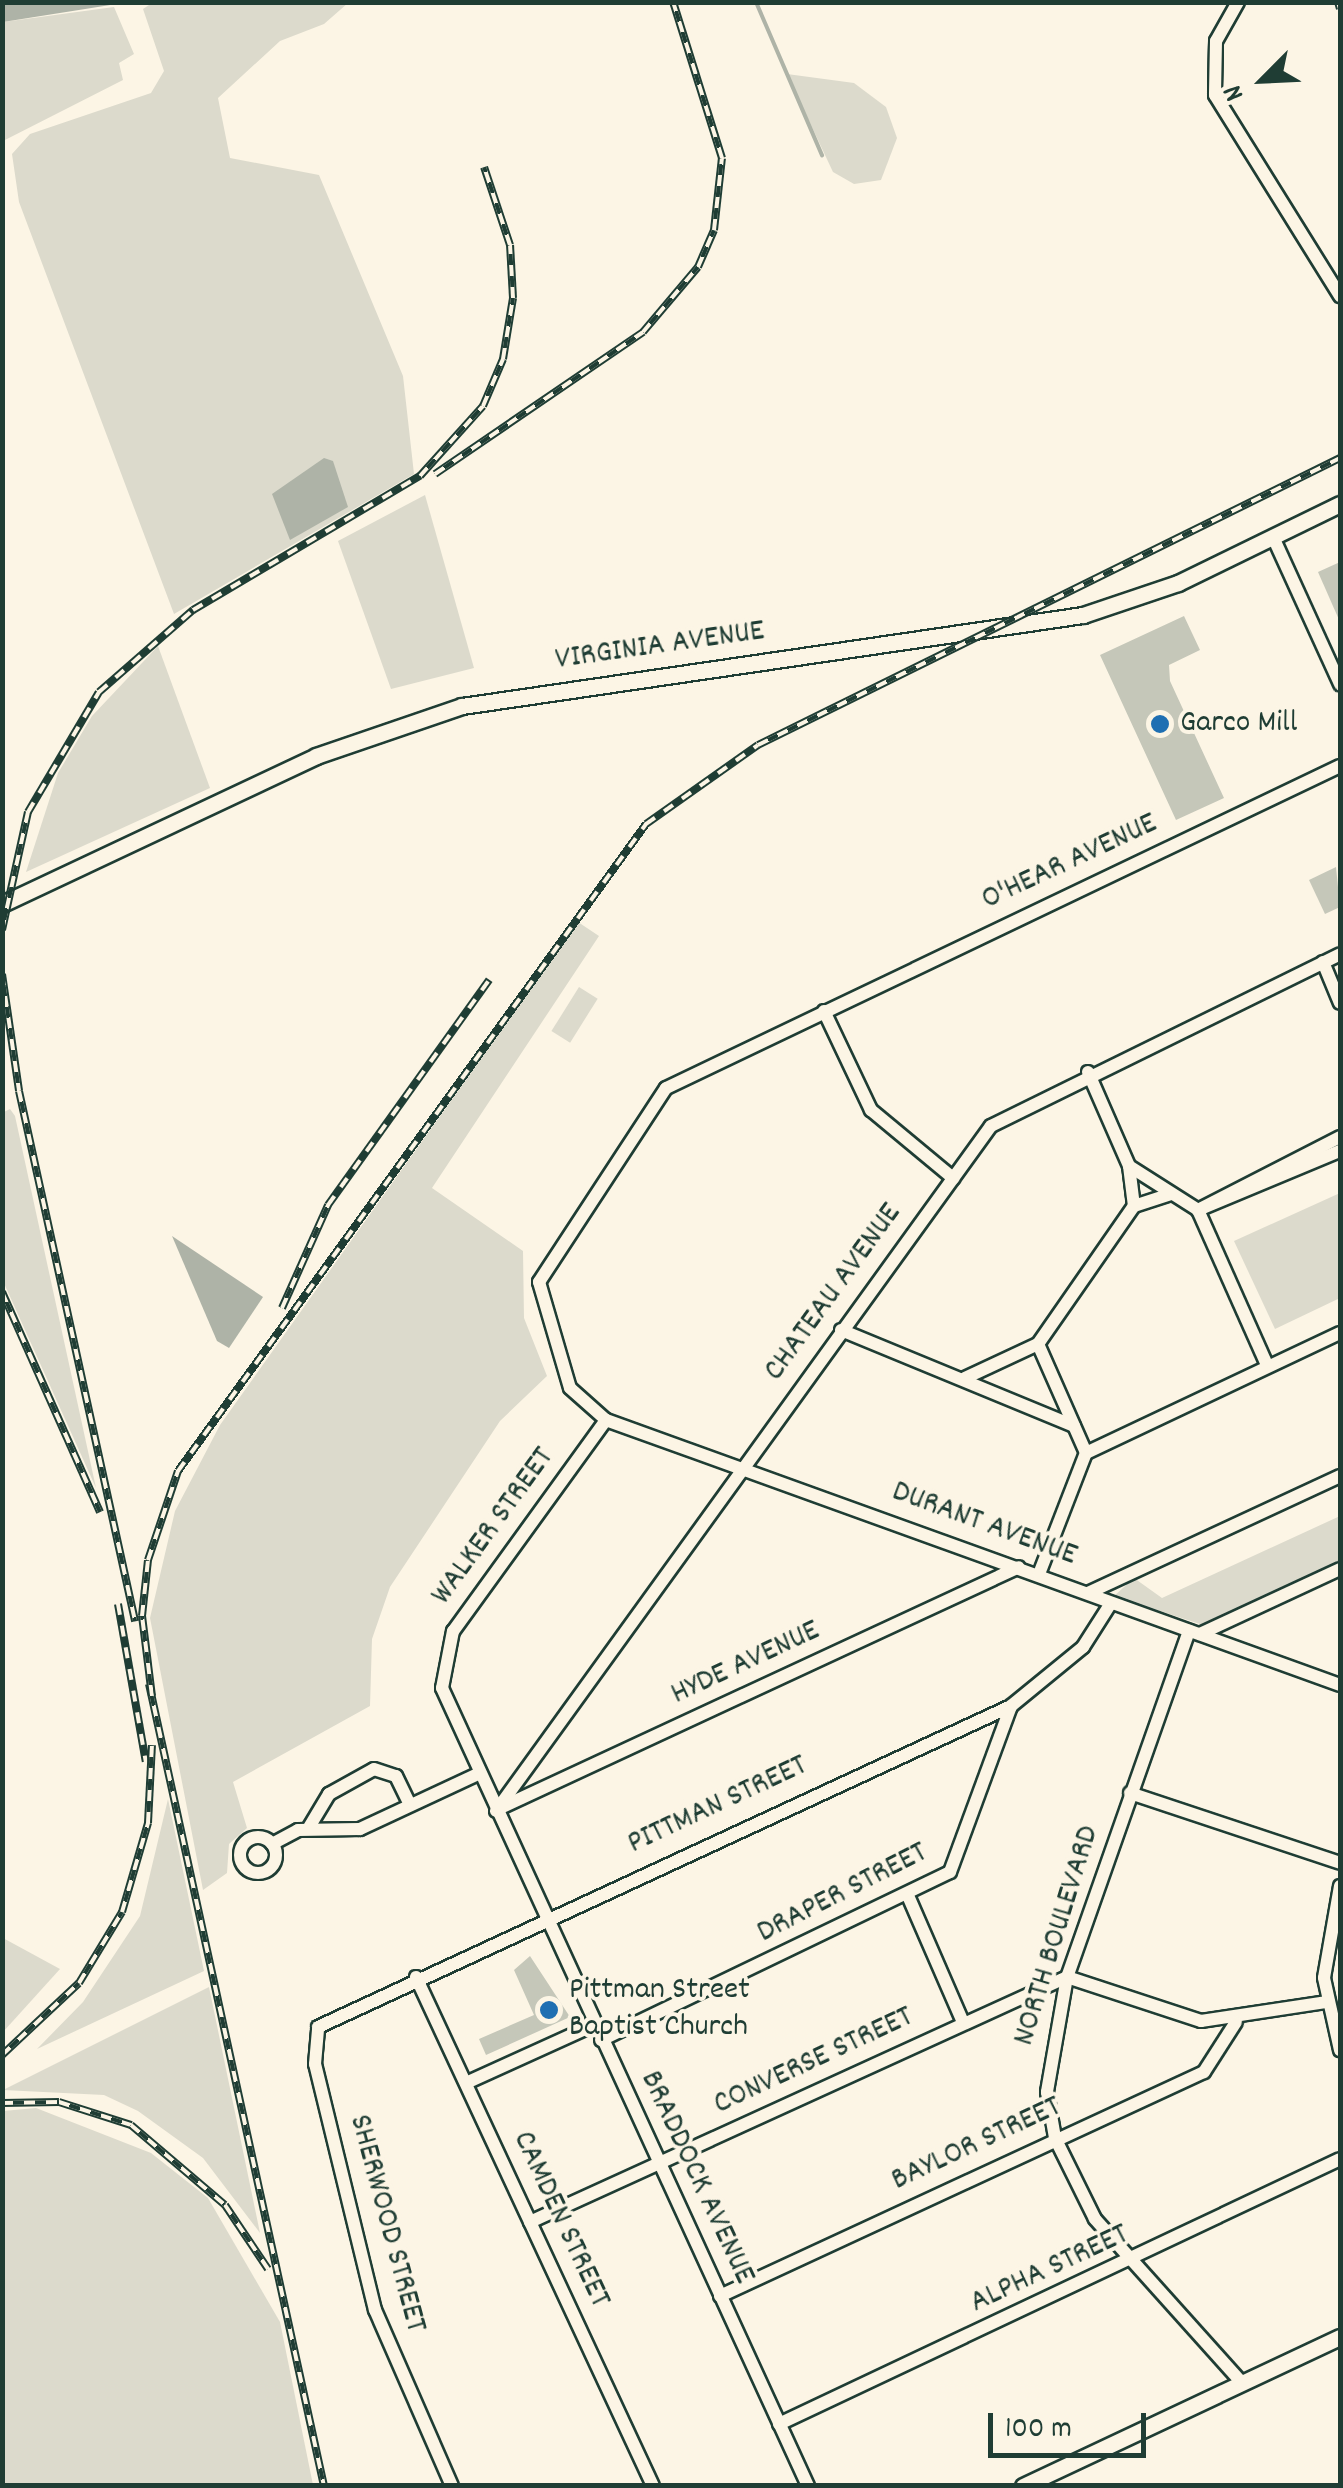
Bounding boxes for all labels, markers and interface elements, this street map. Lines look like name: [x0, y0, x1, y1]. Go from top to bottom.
north arrow: [1213, 30, 1313, 130]
text: N: [1215, 78, 1257, 107]
street label: VIRGINIA AVENUE: [553, 613, 767, 681]
place label: Garco Mill: [1180, 705, 1297, 743]
marker: Garco Mill: [1149, 713, 1171, 735]
street label: O'HEAR AVENUE: [976, 806, 1164, 920]
street label: CHATEAU AVENUE: [757, 1197, 911, 1389]
street label: WALKER STREET: [424, 1441, 564, 1613]
street label: DURANT AVENUE: [886, 1474, 1082, 1576]
street label: HYDE AVENUE: [666, 1613, 826, 1715]
street label: PITTMAN STREET: [622, 1748, 814, 1864]
street label: NORTH BOULEVARD: [1006, 1821, 1110, 2051]
street label: DRAPER STREET: [751, 1835, 935, 1953]
place label: Pittman Street Baptist Church: [569, 1973, 750, 2048]
marker: Pittman Street Baptist Church: [538, 1999, 560, 2021]
street label: CONVERSE STREET: [708, 1999, 920, 2125]
street label: BRADDOCK AVENUE: [630, 2065, 762, 2291]
street label: BAYLOR STREET: [886, 2089, 1068, 2201]
street label: SHERWOOD STREET: [338, 2111, 434, 2337]
street label: CAMDEN STREET: [502, 2126, 618, 2314]
street label: ALPHA STREET: [965, 2217, 1135, 2323]
scale bar: [993, 2393, 1150, 2455]
text: 100 m: [1005, 2409, 1072, 2452]

